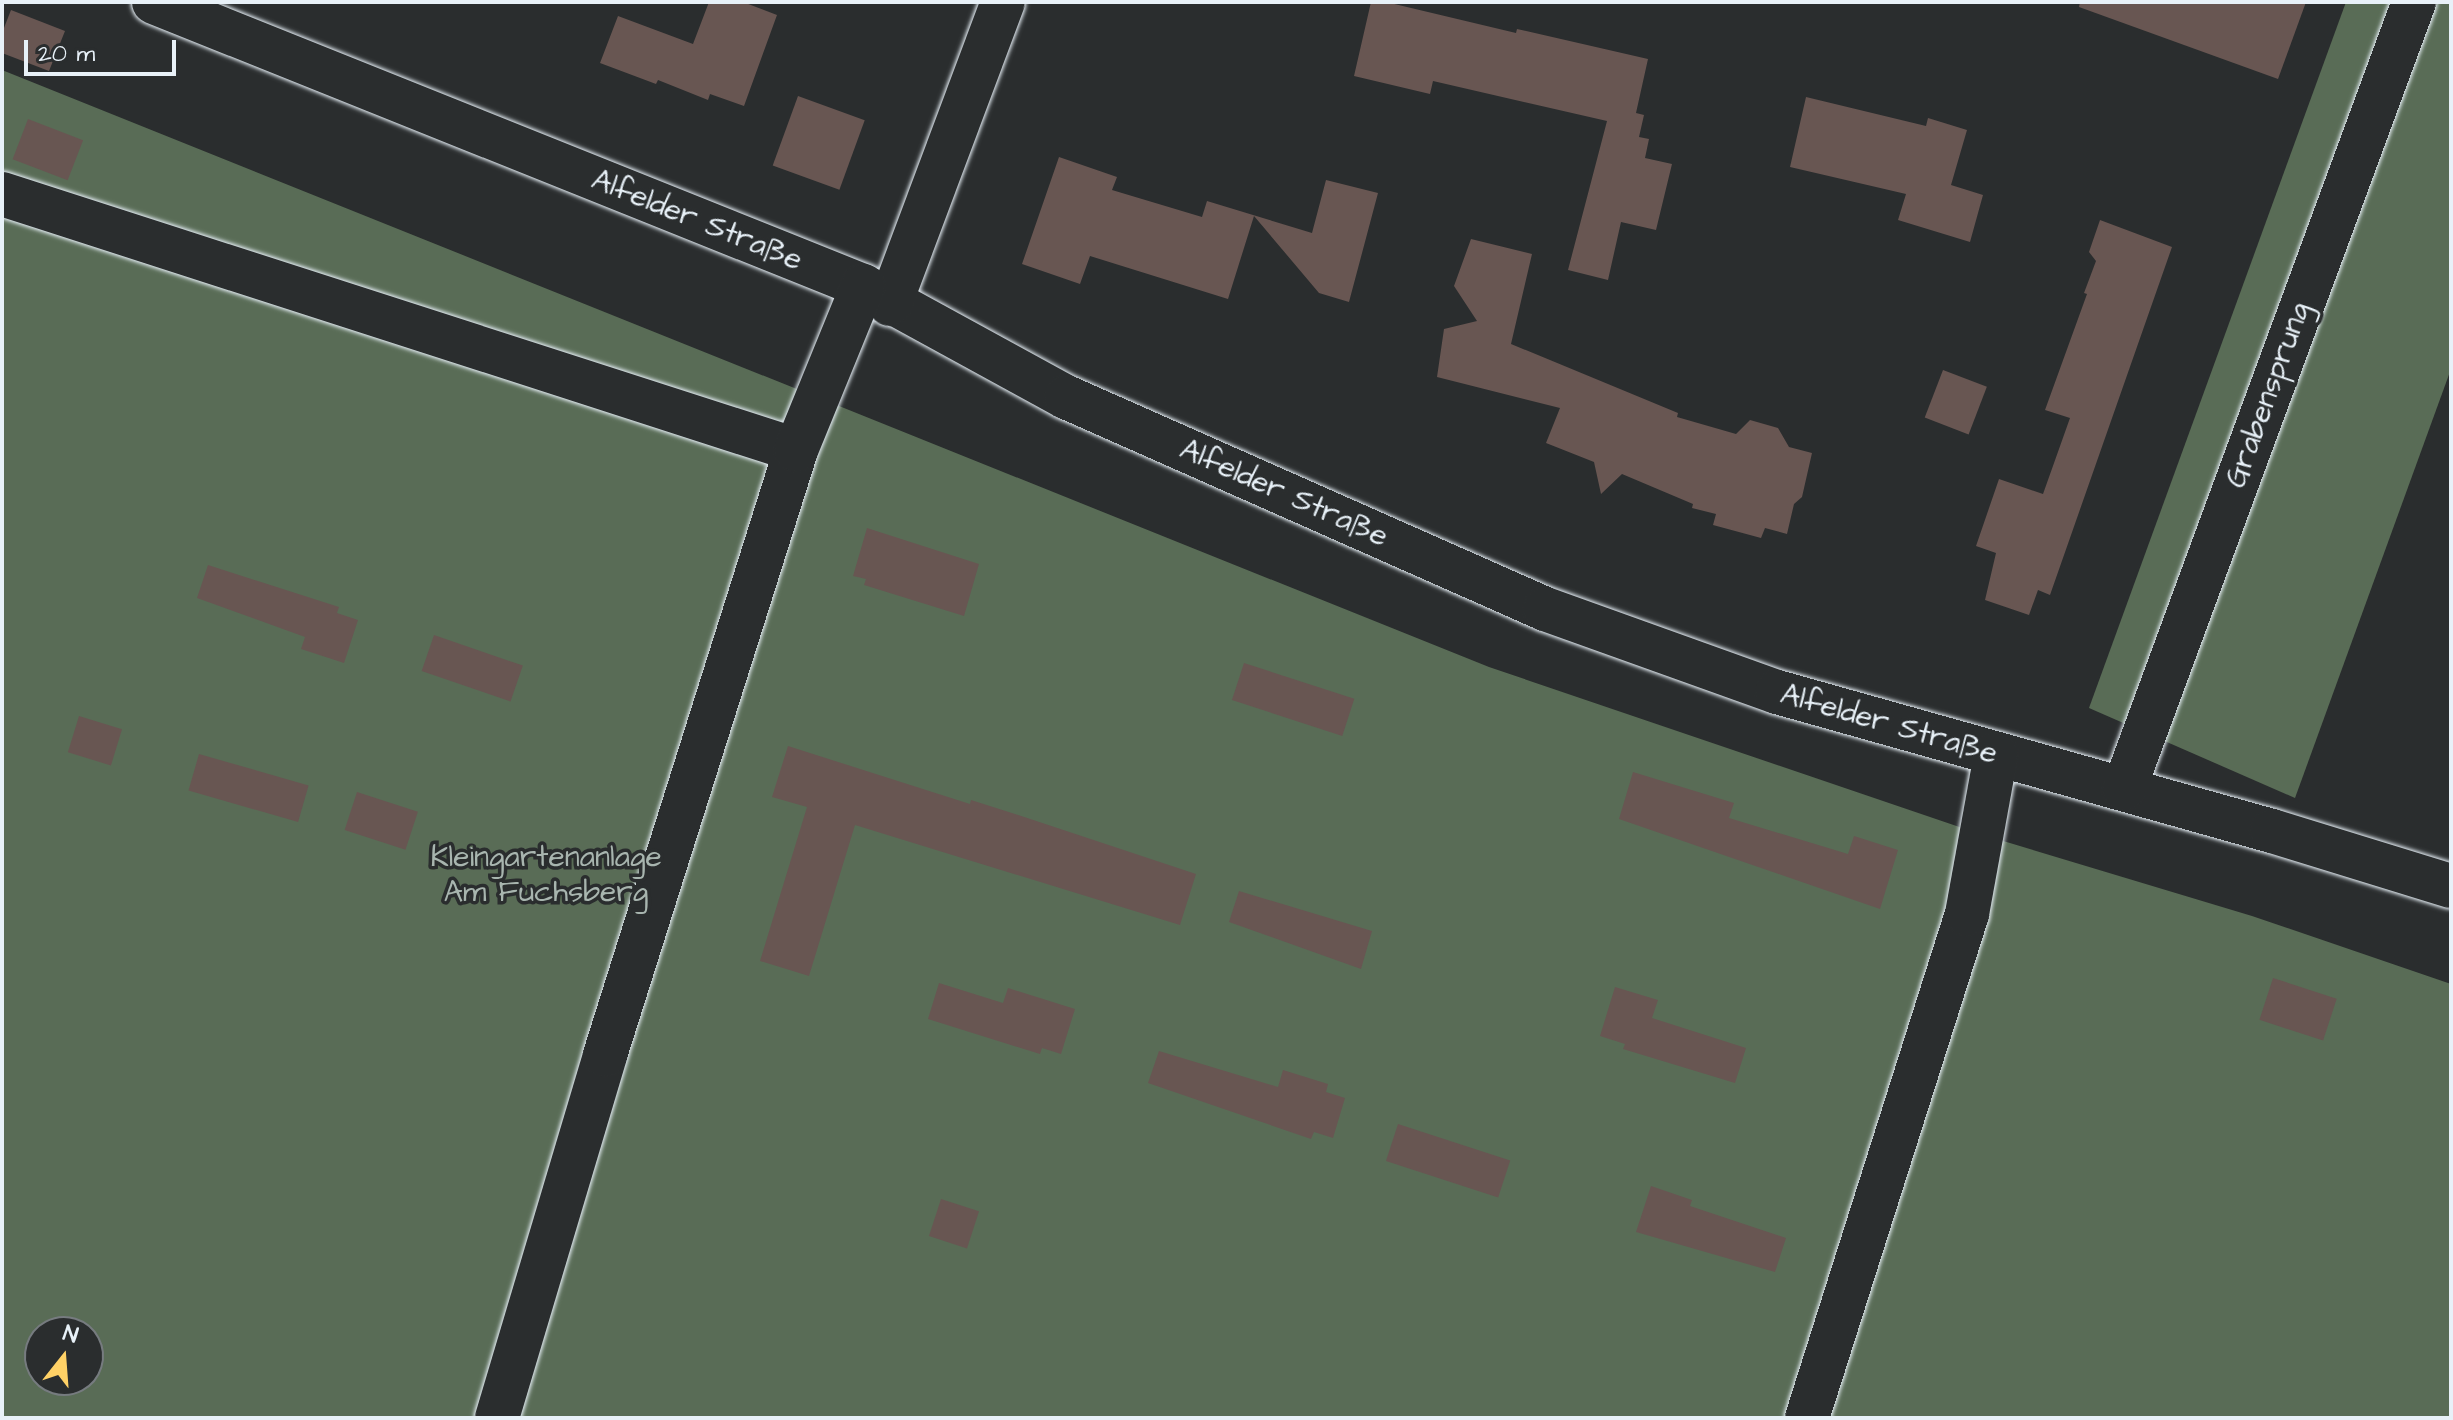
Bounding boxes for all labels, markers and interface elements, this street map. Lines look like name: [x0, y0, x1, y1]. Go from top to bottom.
scale bar: [28, 24, 180, 74]
text: 20 m: [38, 37, 95, 71]
street label: Alfelder Straße: [587, 161, 807, 279]
street label: Grabensprung: [2218, 297, 2318, 493]
street label: Alfelder Straße: [1175, 431, 1393, 555]
street label: Alfelder Straße: [1777, 676, 2001, 772]
park label: Kleingartenanlage Am Fuchsberg: [430, 839, 662, 910]
north arrow: [24, 1316, 104, 1396]
text: N: [59, 1318, 82, 1351]

